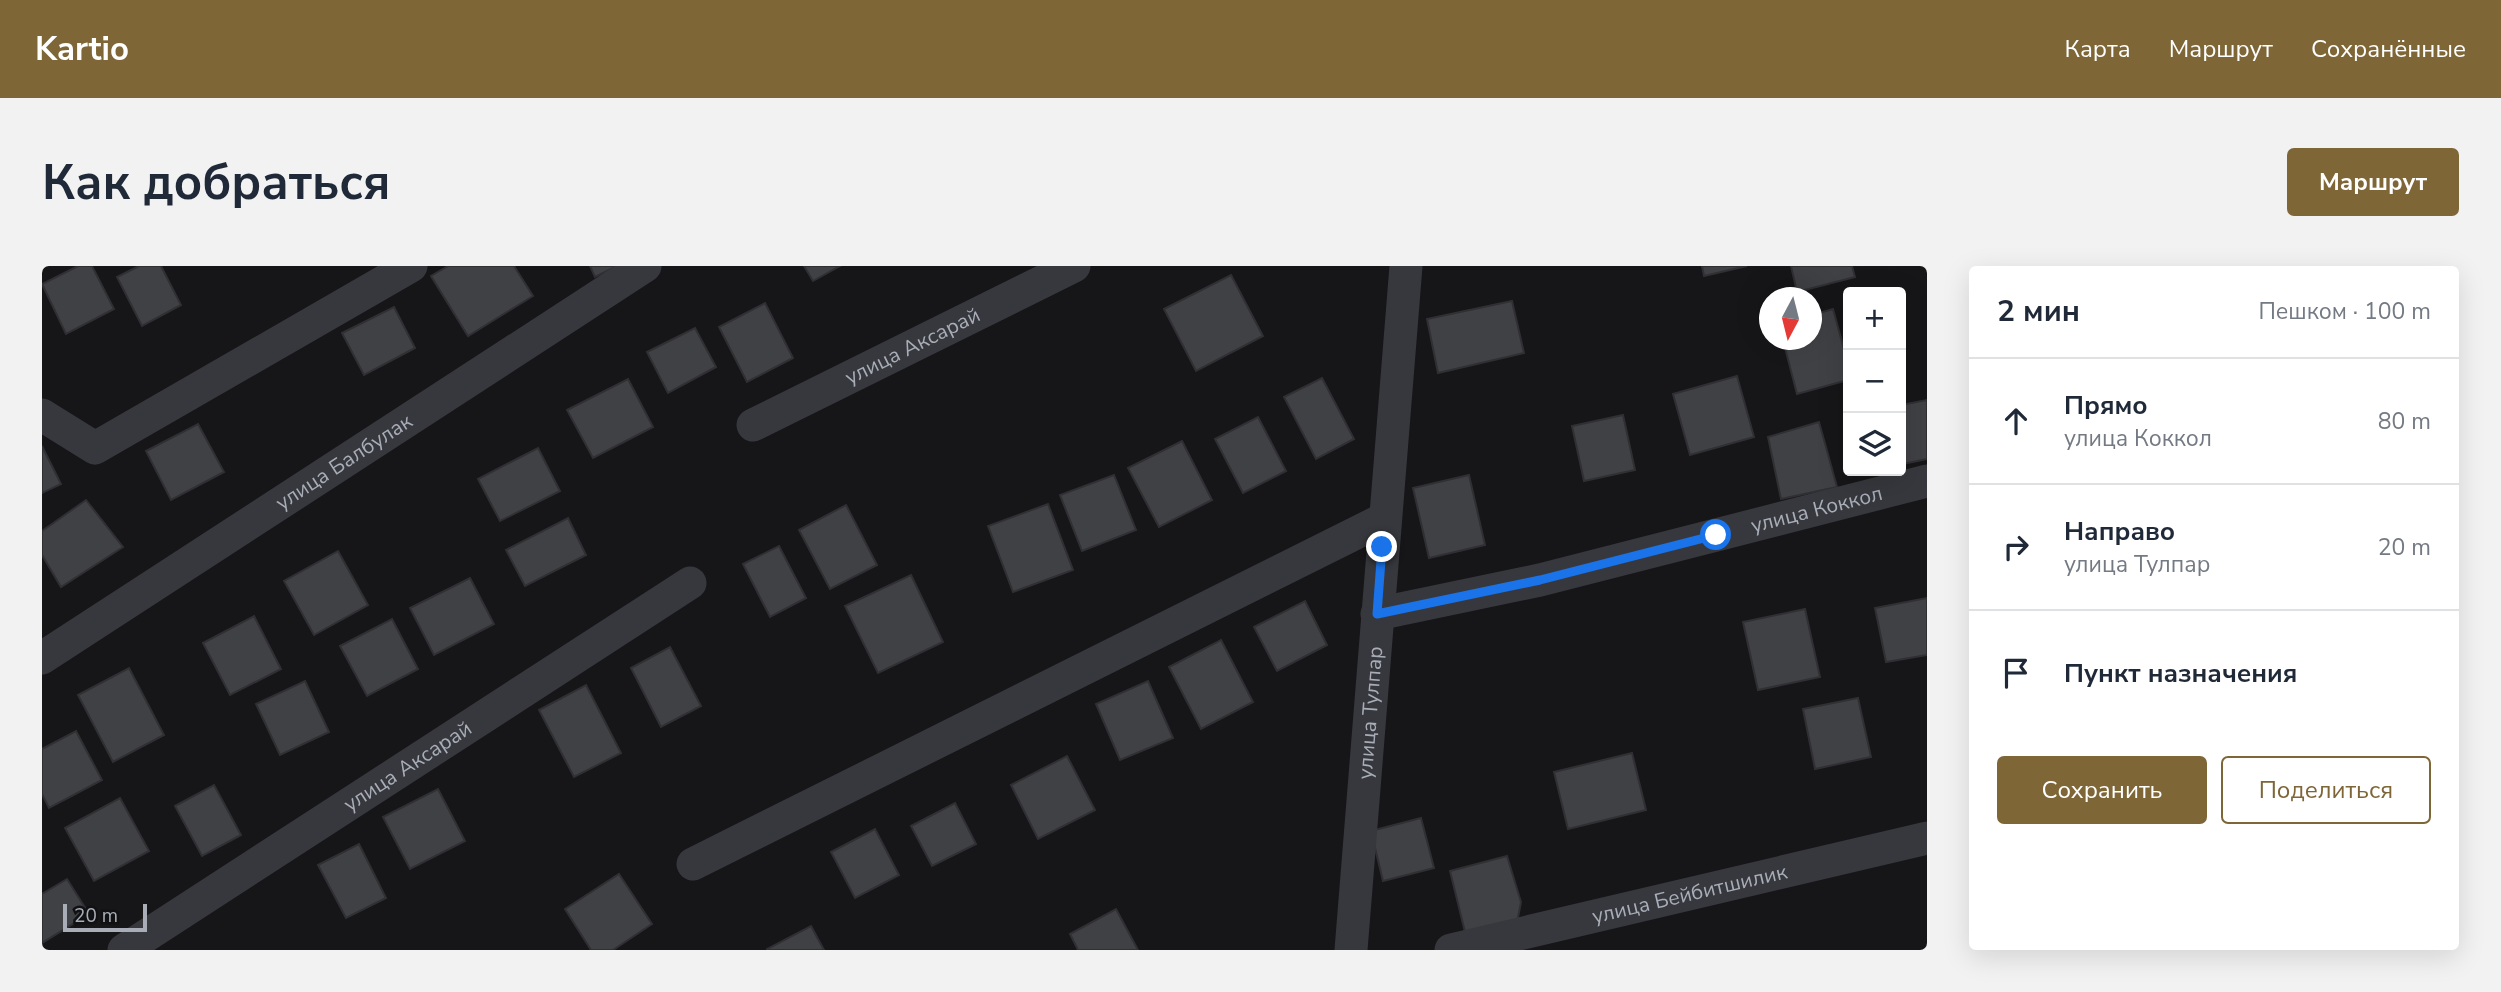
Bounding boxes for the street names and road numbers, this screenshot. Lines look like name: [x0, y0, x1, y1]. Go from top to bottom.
street label: улица Аксарай: [840, 301, 985, 391]
street label: улица Балбулак: [270, 407, 418, 517]
street label: улица Коккол: [1748, 479, 1885, 540]
street label: улица Тулпар: [1351, 645, 1389, 780]
street label: улица Аксарай: [338, 714, 477, 818]
street label: улица Бейбитшилик: [1589, 857, 1791, 930]

